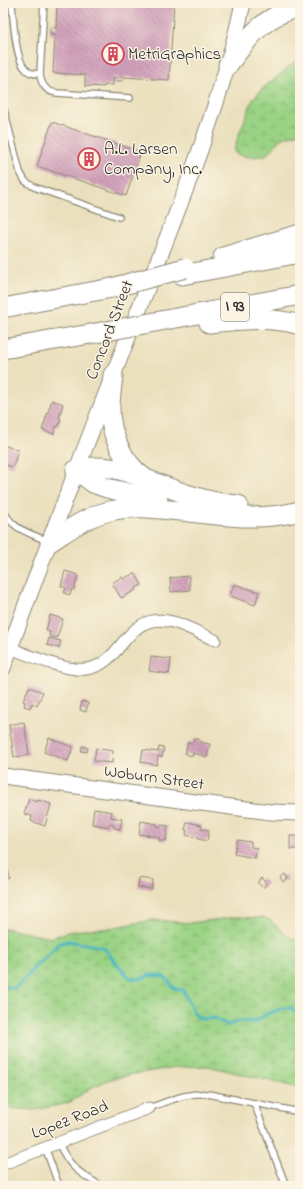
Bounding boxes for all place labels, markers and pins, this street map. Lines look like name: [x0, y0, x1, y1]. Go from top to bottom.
building icon: MetriGraphics: [100, 41, 126, 67]
place label: MetriGraphics: [128, 42, 221, 67]
place label: A.L. Larsen Company, Inc.: [104, 137, 203, 183]
building icon: A.L. Larsen Company, Inc.: [76, 146, 102, 172]

